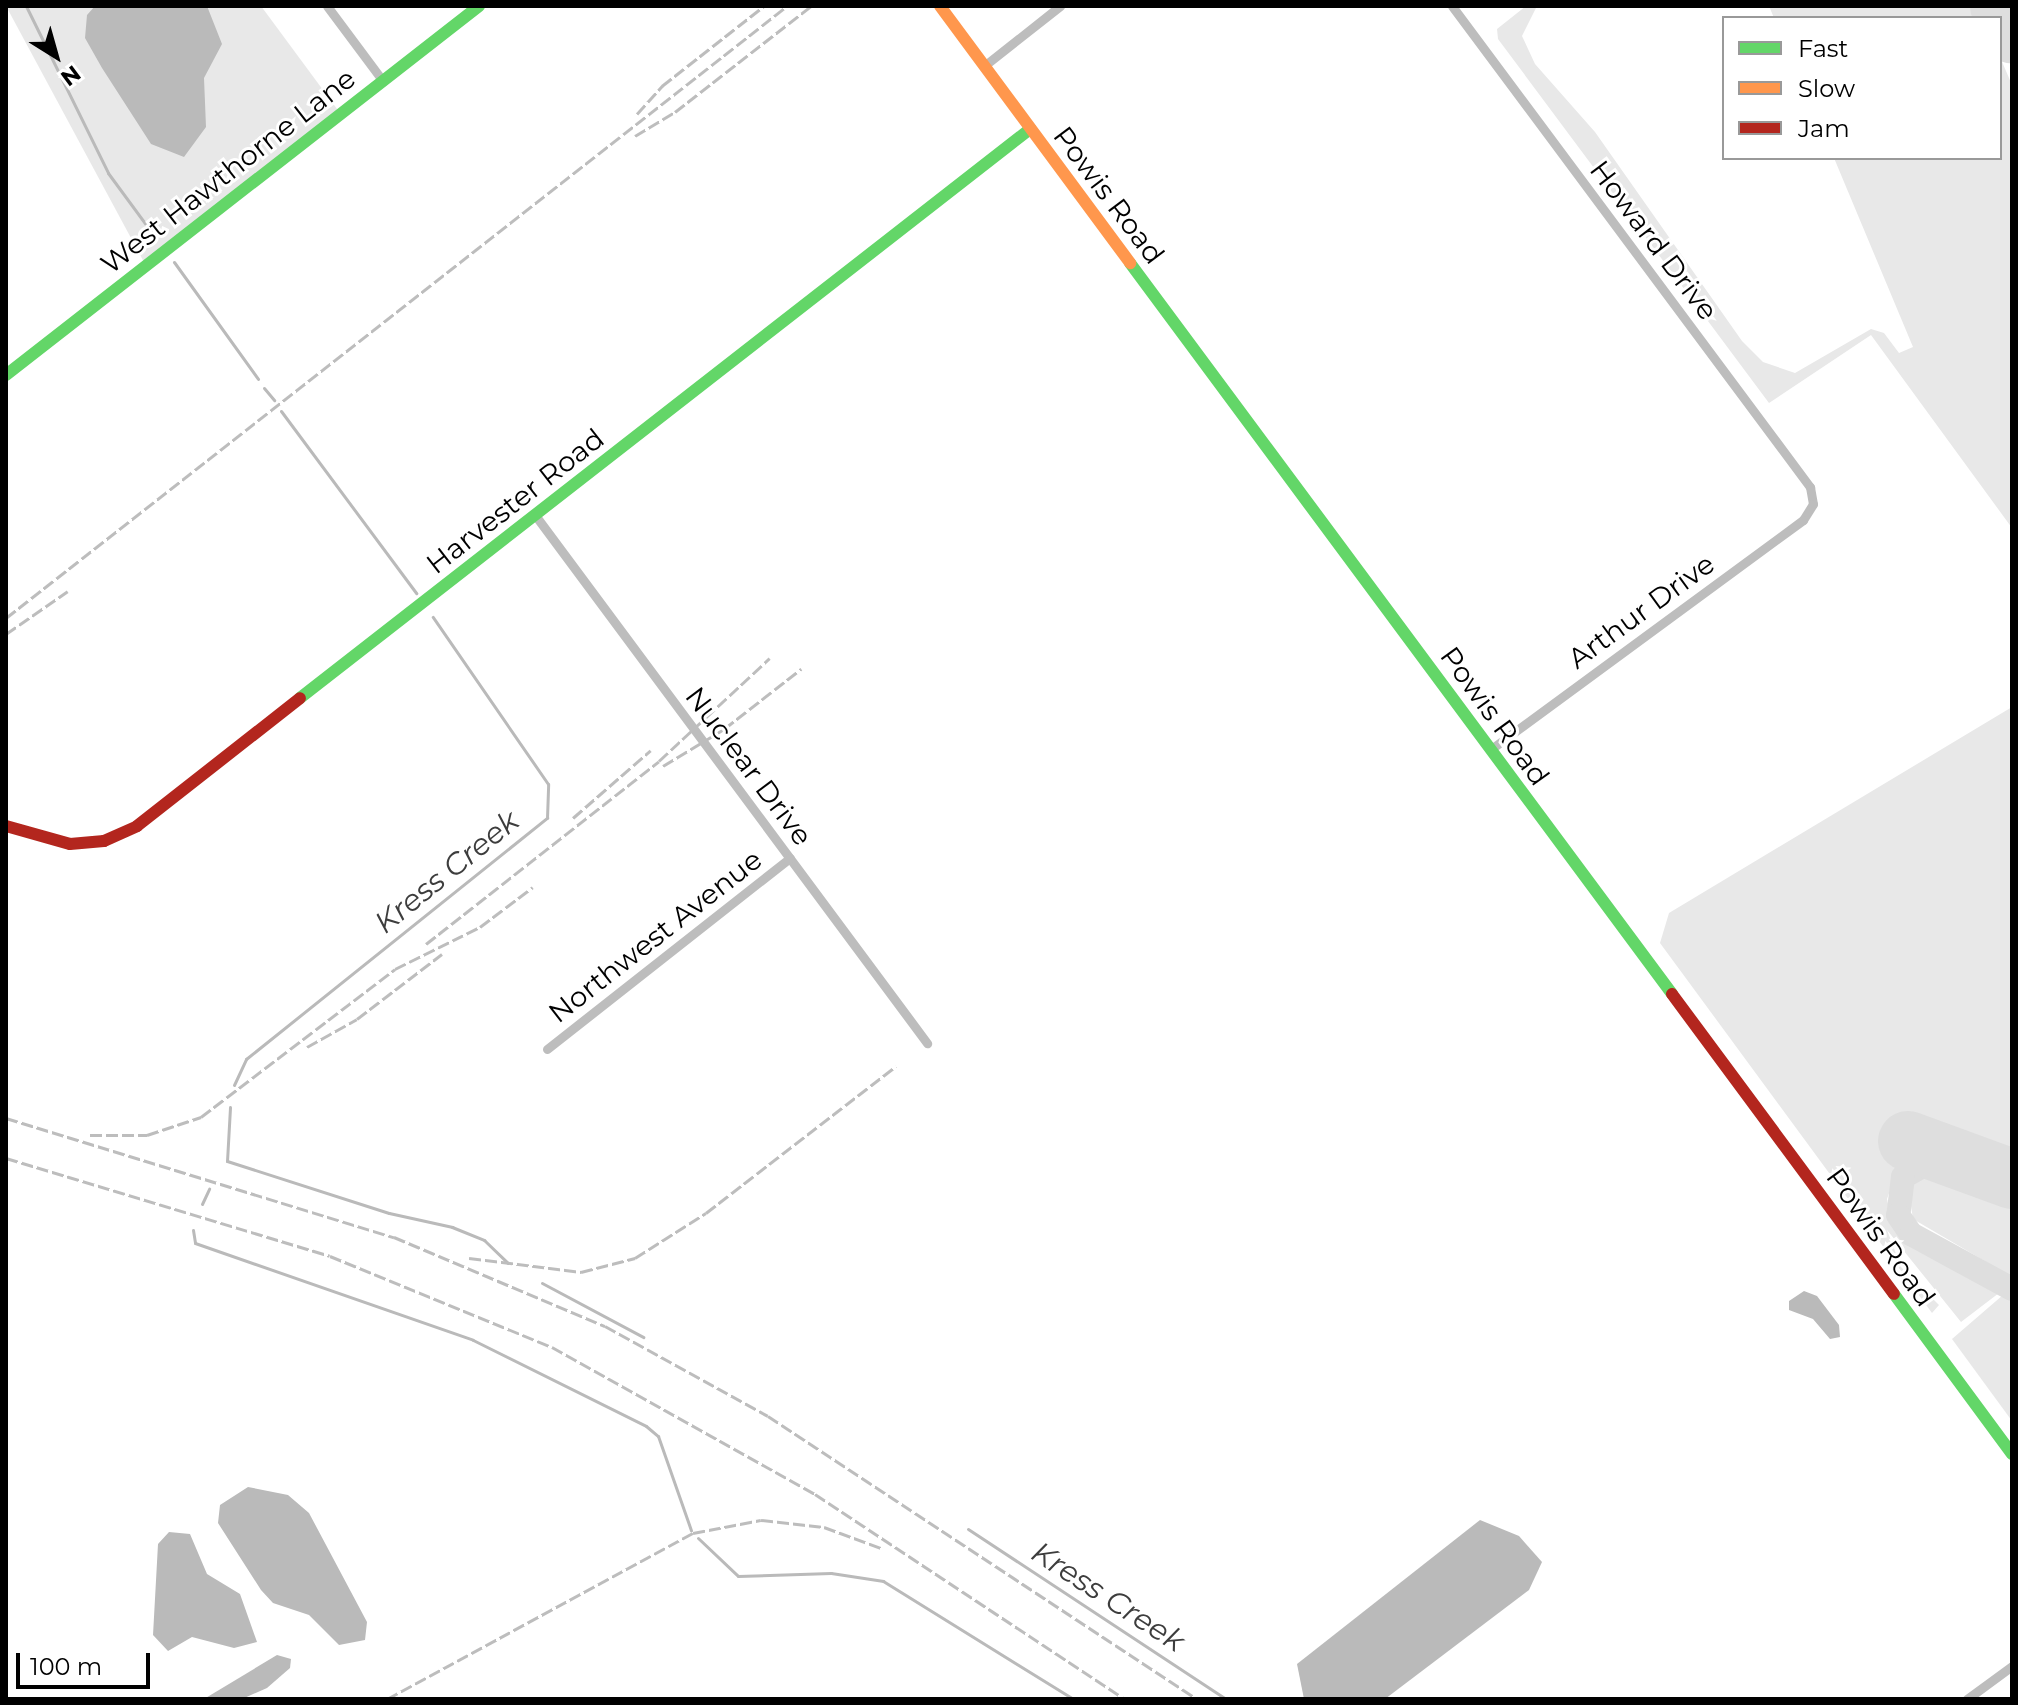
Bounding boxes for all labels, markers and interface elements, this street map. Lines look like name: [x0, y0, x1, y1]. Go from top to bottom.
north arrow: [16, 16, 96, 96]
legend: [1722, 16, 2002, 160]
text: Fast: [1798, 34, 1848, 63]
text: N: [56, 59, 86, 92]
street label: West Hawthorne Lane: [94, 61, 362, 281]
text: Slow: [1798, 74, 1855, 103]
text: Jam: [1798, 114, 1850, 143]
street label: Powis Road: [1046, 120, 1172, 270]
street label: Howard Drive: [1583, 154, 1725, 326]
street label: Harvester Road: [420, 421, 610, 581]
street label: Arthur Drive: [1561, 547, 1721, 675]
street label: Powis Road: [1433, 640, 1557, 792]
street label: Nuclear Drive: [679, 680, 819, 852]
water label: Kress Creek: [368, 803, 526, 941]
street label: Northwest Avenue: [542, 842, 768, 1030]
street label: Powis Road: [1819, 1161, 1943, 1313]
water label: Kress Creek: [1025, 1534, 1191, 1660]
scale bar: [20, 1637, 154, 1687]
text: 100 m: [30, 1652, 102, 1681]

